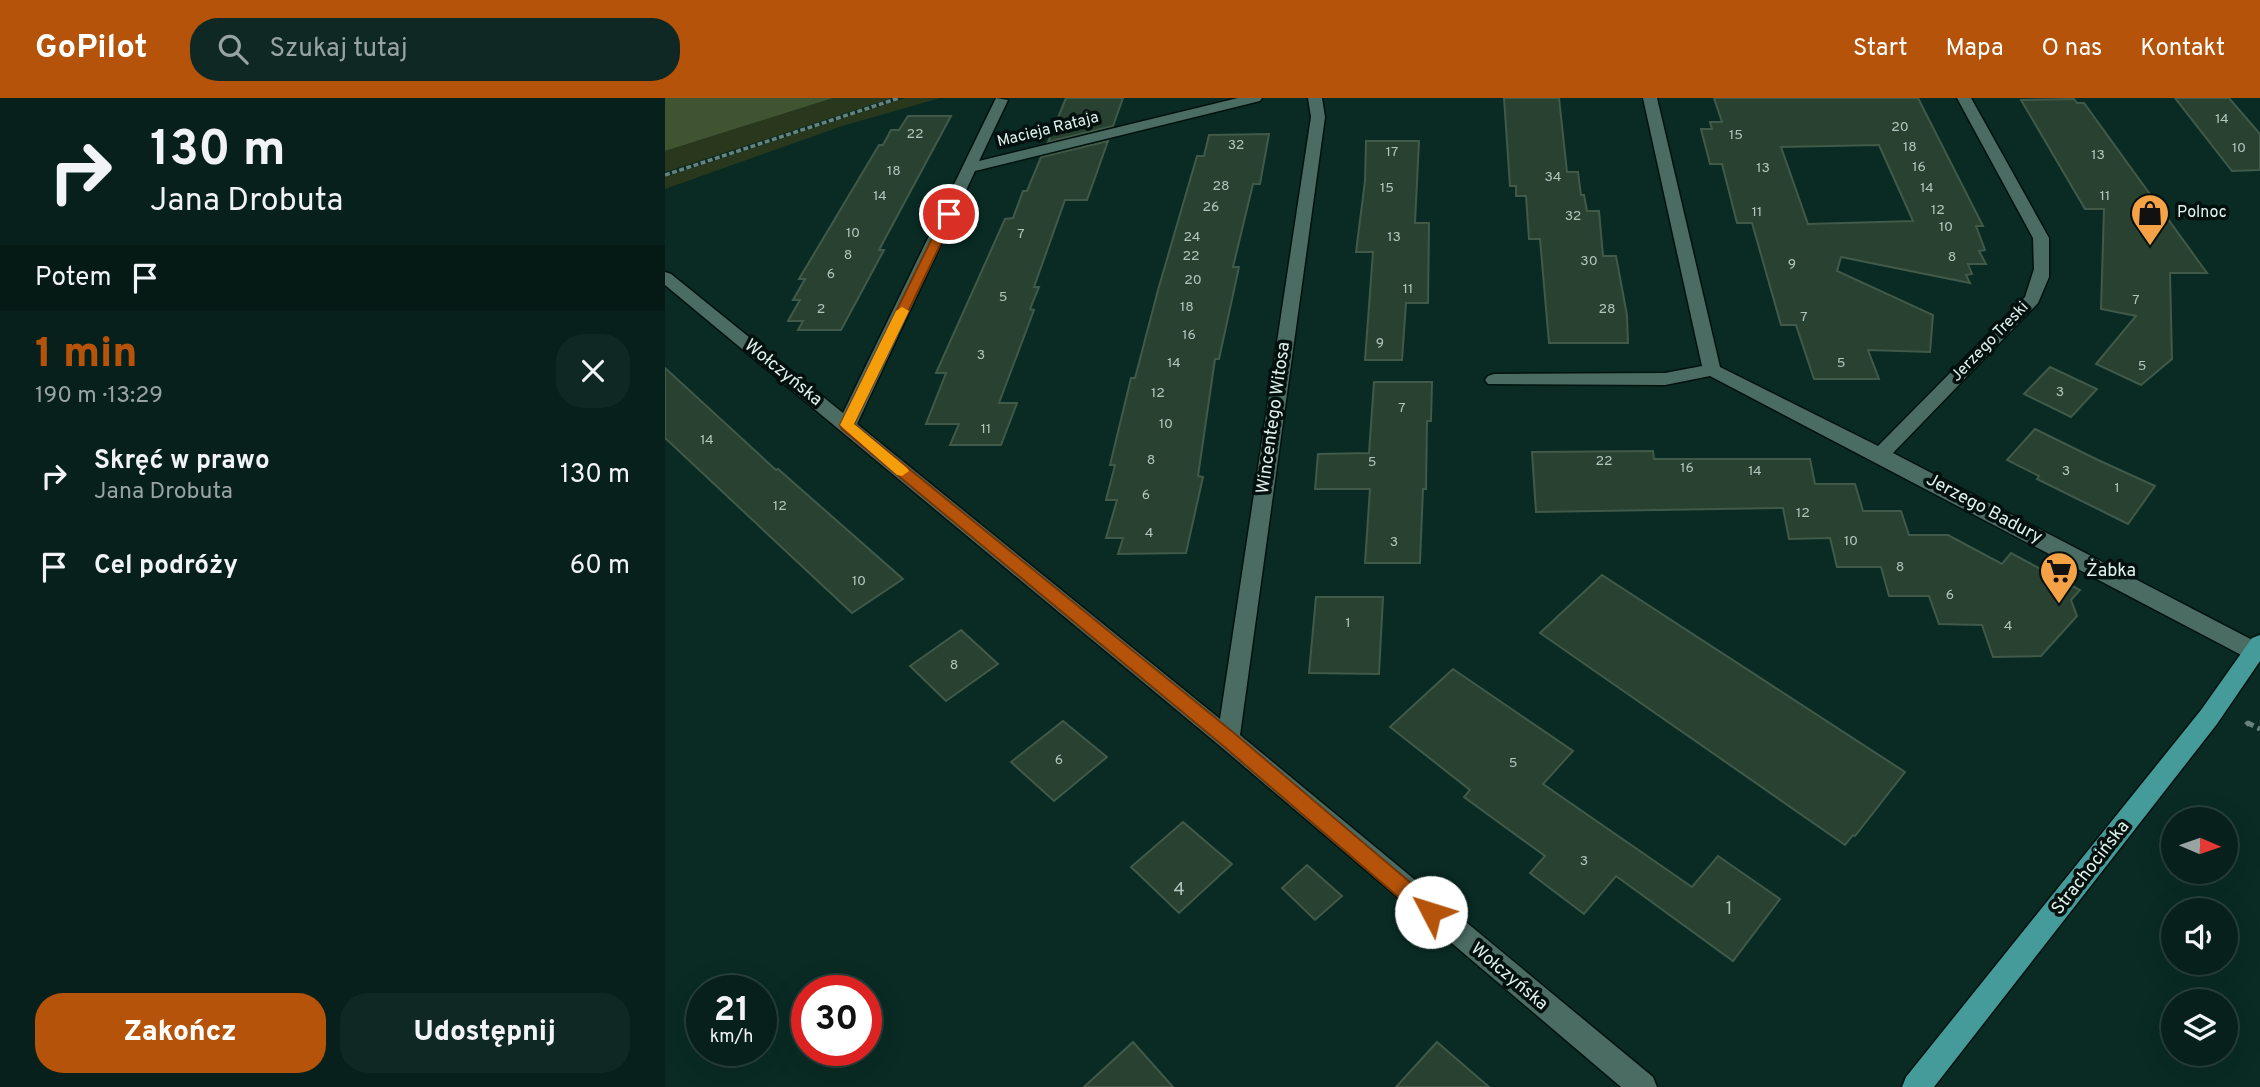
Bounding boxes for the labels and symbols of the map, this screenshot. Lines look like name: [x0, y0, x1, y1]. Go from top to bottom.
street label: Macieja Rataja: [995, 108, 1101, 152]
house number: 14: [2215, 111, 2229, 128]
house number: 20: [1891, 119, 1909, 136]
house number: 22: [906, 126, 924, 143]
house number: 15: [1729, 127, 1743, 144]
house number: 32: [1228, 137, 1244, 154]
house number: 18: [1903, 139, 1917, 156]
house number: 10: [2232, 140, 2246, 157]
house number: 17: [1386, 144, 1398, 161]
house number: 13: [2091, 147, 2105, 164]
house number: 16: [1912, 159, 1926, 176]
house number: 13: [1756, 160, 1770, 177]
house number: 18: [887, 163, 901, 180]
house number: 34: [1544, 169, 1562, 186]
house number: 28: [1212, 178, 1230, 195]
house number: 15: [1380, 180, 1394, 197]
house number: 14: [1920, 180, 1934, 197]
pin: [919, 184, 979, 244]
house number: 14: [873, 188, 887, 205]
house number: 11: [2100, 188, 2110, 205]
shop icon: Polnoc: [2129, 192, 2171, 247]
house number: 26: [1203, 199, 1219, 216]
house number: 12: [1931, 202, 1945, 219]
place label: Polnoc: [2177, 203, 2227, 223]
house number: 11: [1752, 204, 1762, 221]
house number: 32: [1565, 208, 1581, 225]
house number: 10: [1939, 219, 1953, 236]
house number: 10: [846, 225, 860, 242]
house number: 7: [1017, 226, 1025, 243]
house number: 24: [1183, 229, 1201, 246]
house number: 13: [1387, 229, 1401, 246]
house number: 8: [844, 247, 852, 264]
house number: 22: [1182, 248, 1200, 265]
house number: 8: [1948, 249, 1956, 266]
house number: 30: [1580, 253, 1598, 270]
house number: 9: [1788, 256, 1796, 273]
house number: 6: [827, 266, 835, 283]
house number: 20: [1184, 272, 1202, 289]
house number: 11: [1403, 281, 1413, 298]
house number: 5: [999, 289, 1007, 306]
house number: 7: [2132, 292, 2140, 309]
street label: Jerzego Treski: [1947, 298, 2033, 386]
house number: 18: [1180, 299, 1194, 316]
house number: 2: [817, 301, 825, 318]
house number: 28: [1598, 301, 1616, 318]
house number: 7: [1800, 309, 1808, 326]
house number: 16: [1182, 327, 1196, 344]
street label: Wołczyńska: [739, 334, 827, 412]
house number: 9: [1376, 335, 1384, 352]
street label: Wincentego Witosa: [1252, 340, 1296, 496]
house number: 3: [977, 347, 985, 364]
house number: 14: [1167, 355, 1181, 372]
house number: 5: [1837, 355, 1845, 372]
house number: 5: [2138, 358, 2146, 375]
house number: 3: [2056, 384, 2064, 401]
house number: 12: [1151, 385, 1165, 402]
house number: 7: [1398, 400, 1406, 417]
house number: 10: [1159, 416, 1173, 433]
house number: 11: [981, 421, 991, 438]
house number: 14: [700, 432, 714, 449]
house number: 8: [1147, 452, 1155, 469]
house number: 22: [1595, 453, 1613, 470]
house number: 5: [1368, 454, 1376, 471]
house number: 16: [1680, 460, 1694, 477]
house number: 14: [1748, 463, 1762, 480]
house number: 3: [2062, 463, 2070, 480]
street label: Jerzego Badury: [1922, 469, 2046, 549]
house number: 1: [2114, 480, 2120, 497]
house number: 6: [1142, 487, 1150, 504]
house number: 12: [773, 498, 787, 515]
house number: 12: [1796, 505, 1810, 522]
house number: 4: [1145, 525, 1153, 542]
house number: 10: [1844, 533, 1858, 550]
house number: 3: [1390, 534, 1398, 551]
supermarket icon: Żabka: [2038, 550, 2080, 605]
place label: Żabka: [2086, 558, 2136, 583]
house number: 8: [1896, 559, 1904, 576]
house number: 10: [852, 573, 866, 590]
house number: 6: [1946, 587, 1954, 604]
house number: 1: [1345, 615, 1351, 632]
house number: 4: [2004, 618, 2012, 635]
house number: 8: [950, 657, 958, 674]
house number: 6: [1055, 752, 1063, 769]
house number: 5: [1509, 755, 1517, 772]
north arrow: [2161, 807, 2238, 884]
street label: Strachocińska: [2047, 816, 2135, 920]
house number: 3: [1580, 853, 1588, 870]
position arrow: [1394, 875, 1468, 949]
house number: 4: [1173, 879, 1185, 902]
house number: 1: [1726, 898, 1732, 921]
street label: Wołczyńska: [1466, 938, 1552, 1016]
speed limit sign: 30: [791, 975, 882, 1066]

